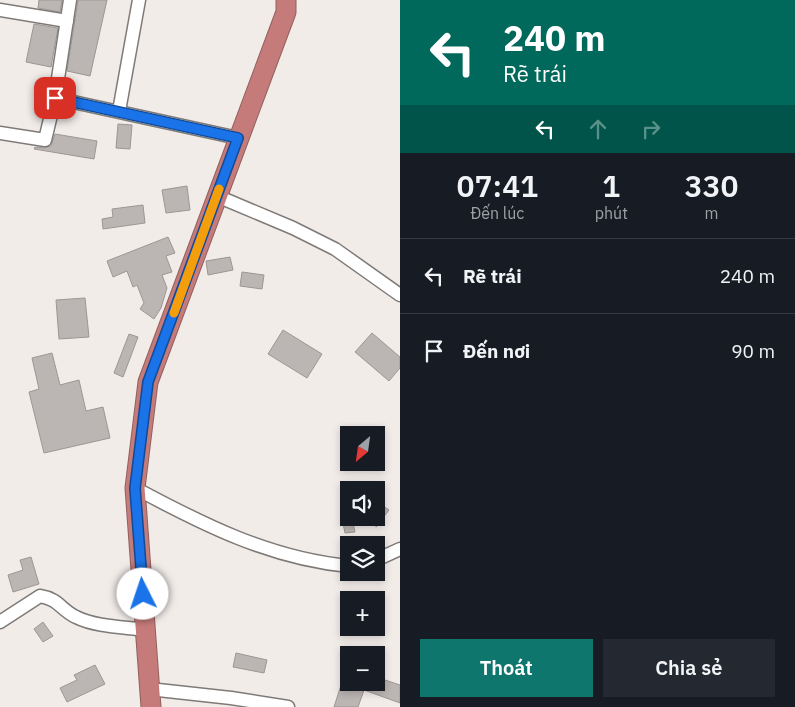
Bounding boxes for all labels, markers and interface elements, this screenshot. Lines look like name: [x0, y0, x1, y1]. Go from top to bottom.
text: 240 m: [503, 15, 606, 61]
icon: left: [420, 20, 485, 85]
text: Rẽ trái: [503, 59, 567, 88]
pin: [34, 77, 76, 119]
icon: arrive: [41, 84, 69, 112]
icon: left: [531, 115, 559, 143]
icon: ahead: [584, 115, 612, 143]
icon: right: [637, 115, 665, 143]
text: 07:41: [457, 166, 538, 205]
text: 1: [602, 166, 620, 205]
text: 330: [684, 166, 738, 205]
text: Đến lúc: [470, 203, 524, 223]
text: phút: [595, 203, 628, 223]
text: m: [704, 203, 718, 223]
icon: left: [420, 262, 448, 290]
text: Rẽ trái: [463, 264, 522, 288]
text: 240 m: [720, 264, 775, 288]
icon: arrive: [420, 337, 448, 365]
text: Đến nơi: [463, 339, 530, 363]
text: 90 m: [731, 339, 775, 363]
north arrow: [340, 426, 385, 471]
map controls: [340, 426, 385, 691]
button: sound: [340, 481, 385, 526]
button: layers: [340, 536, 385, 581]
position arrow: [116, 567, 168, 619]
button: +: [340, 591, 385, 636]
button: Thoát: [420, 639, 593, 697]
button: Chia sẻ: [603, 639, 775, 697]
button: −: [340, 646, 385, 691]

